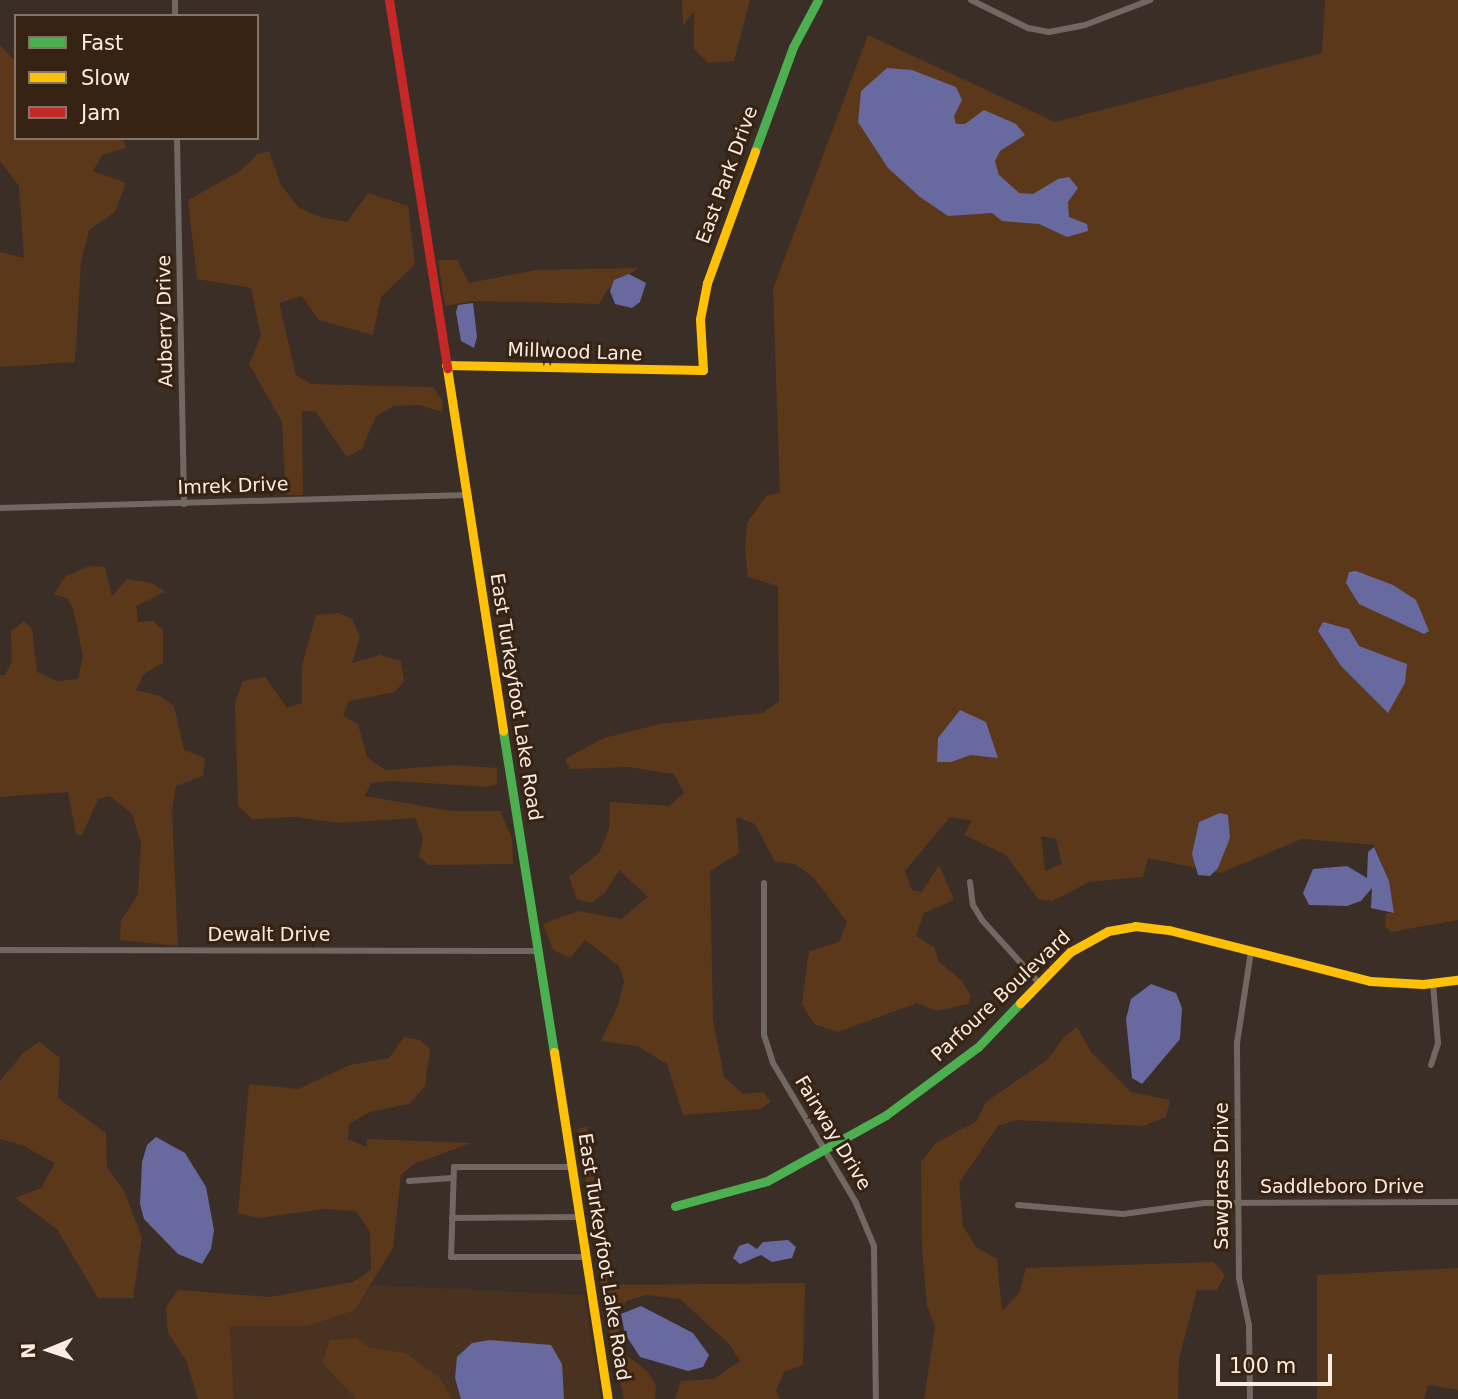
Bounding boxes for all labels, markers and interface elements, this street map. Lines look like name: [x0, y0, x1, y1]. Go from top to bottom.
legend: [14, 14, 259, 140]
text: Fast: [81, 31, 123, 55]
text: Slow: [81, 66, 130, 90]
text: Jam: [81, 101, 121, 125]
street label: East Park Drive: [692, 103, 762, 247]
street label: Auberry Drive: [152, 255, 178, 387]
street label: Millwood Lane: [507, 338, 643, 366]
street label: Imrek Drive: [177, 473, 289, 499]
street label: East Turkeyfoot Lake Road: [485, 572, 547, 822]
street label: Dewalt Drive: [208, 924, 330, 946]
street label: Parfoure Boulevard: [927, 926, 1075, 1066]
street label: Fairway Drive: [790, 1072, 876, 1194]
street label: Sawgrass Drive: [1211, 1102, 1233, 1250]
street label: East Turkeyfoot Lake Road: [573, 1132, 635, 1382]
street label: Saddleboro Drive: [1260, 1176, 1424, 1198]
north arrow: [14, 1315, 84, 1385]
scale bar: [1220, 1340, 1336, 1384]
text: N: [17, 1342, 39, 1359]
text: 100 m: [1229, 1354, 1296, 1378]

